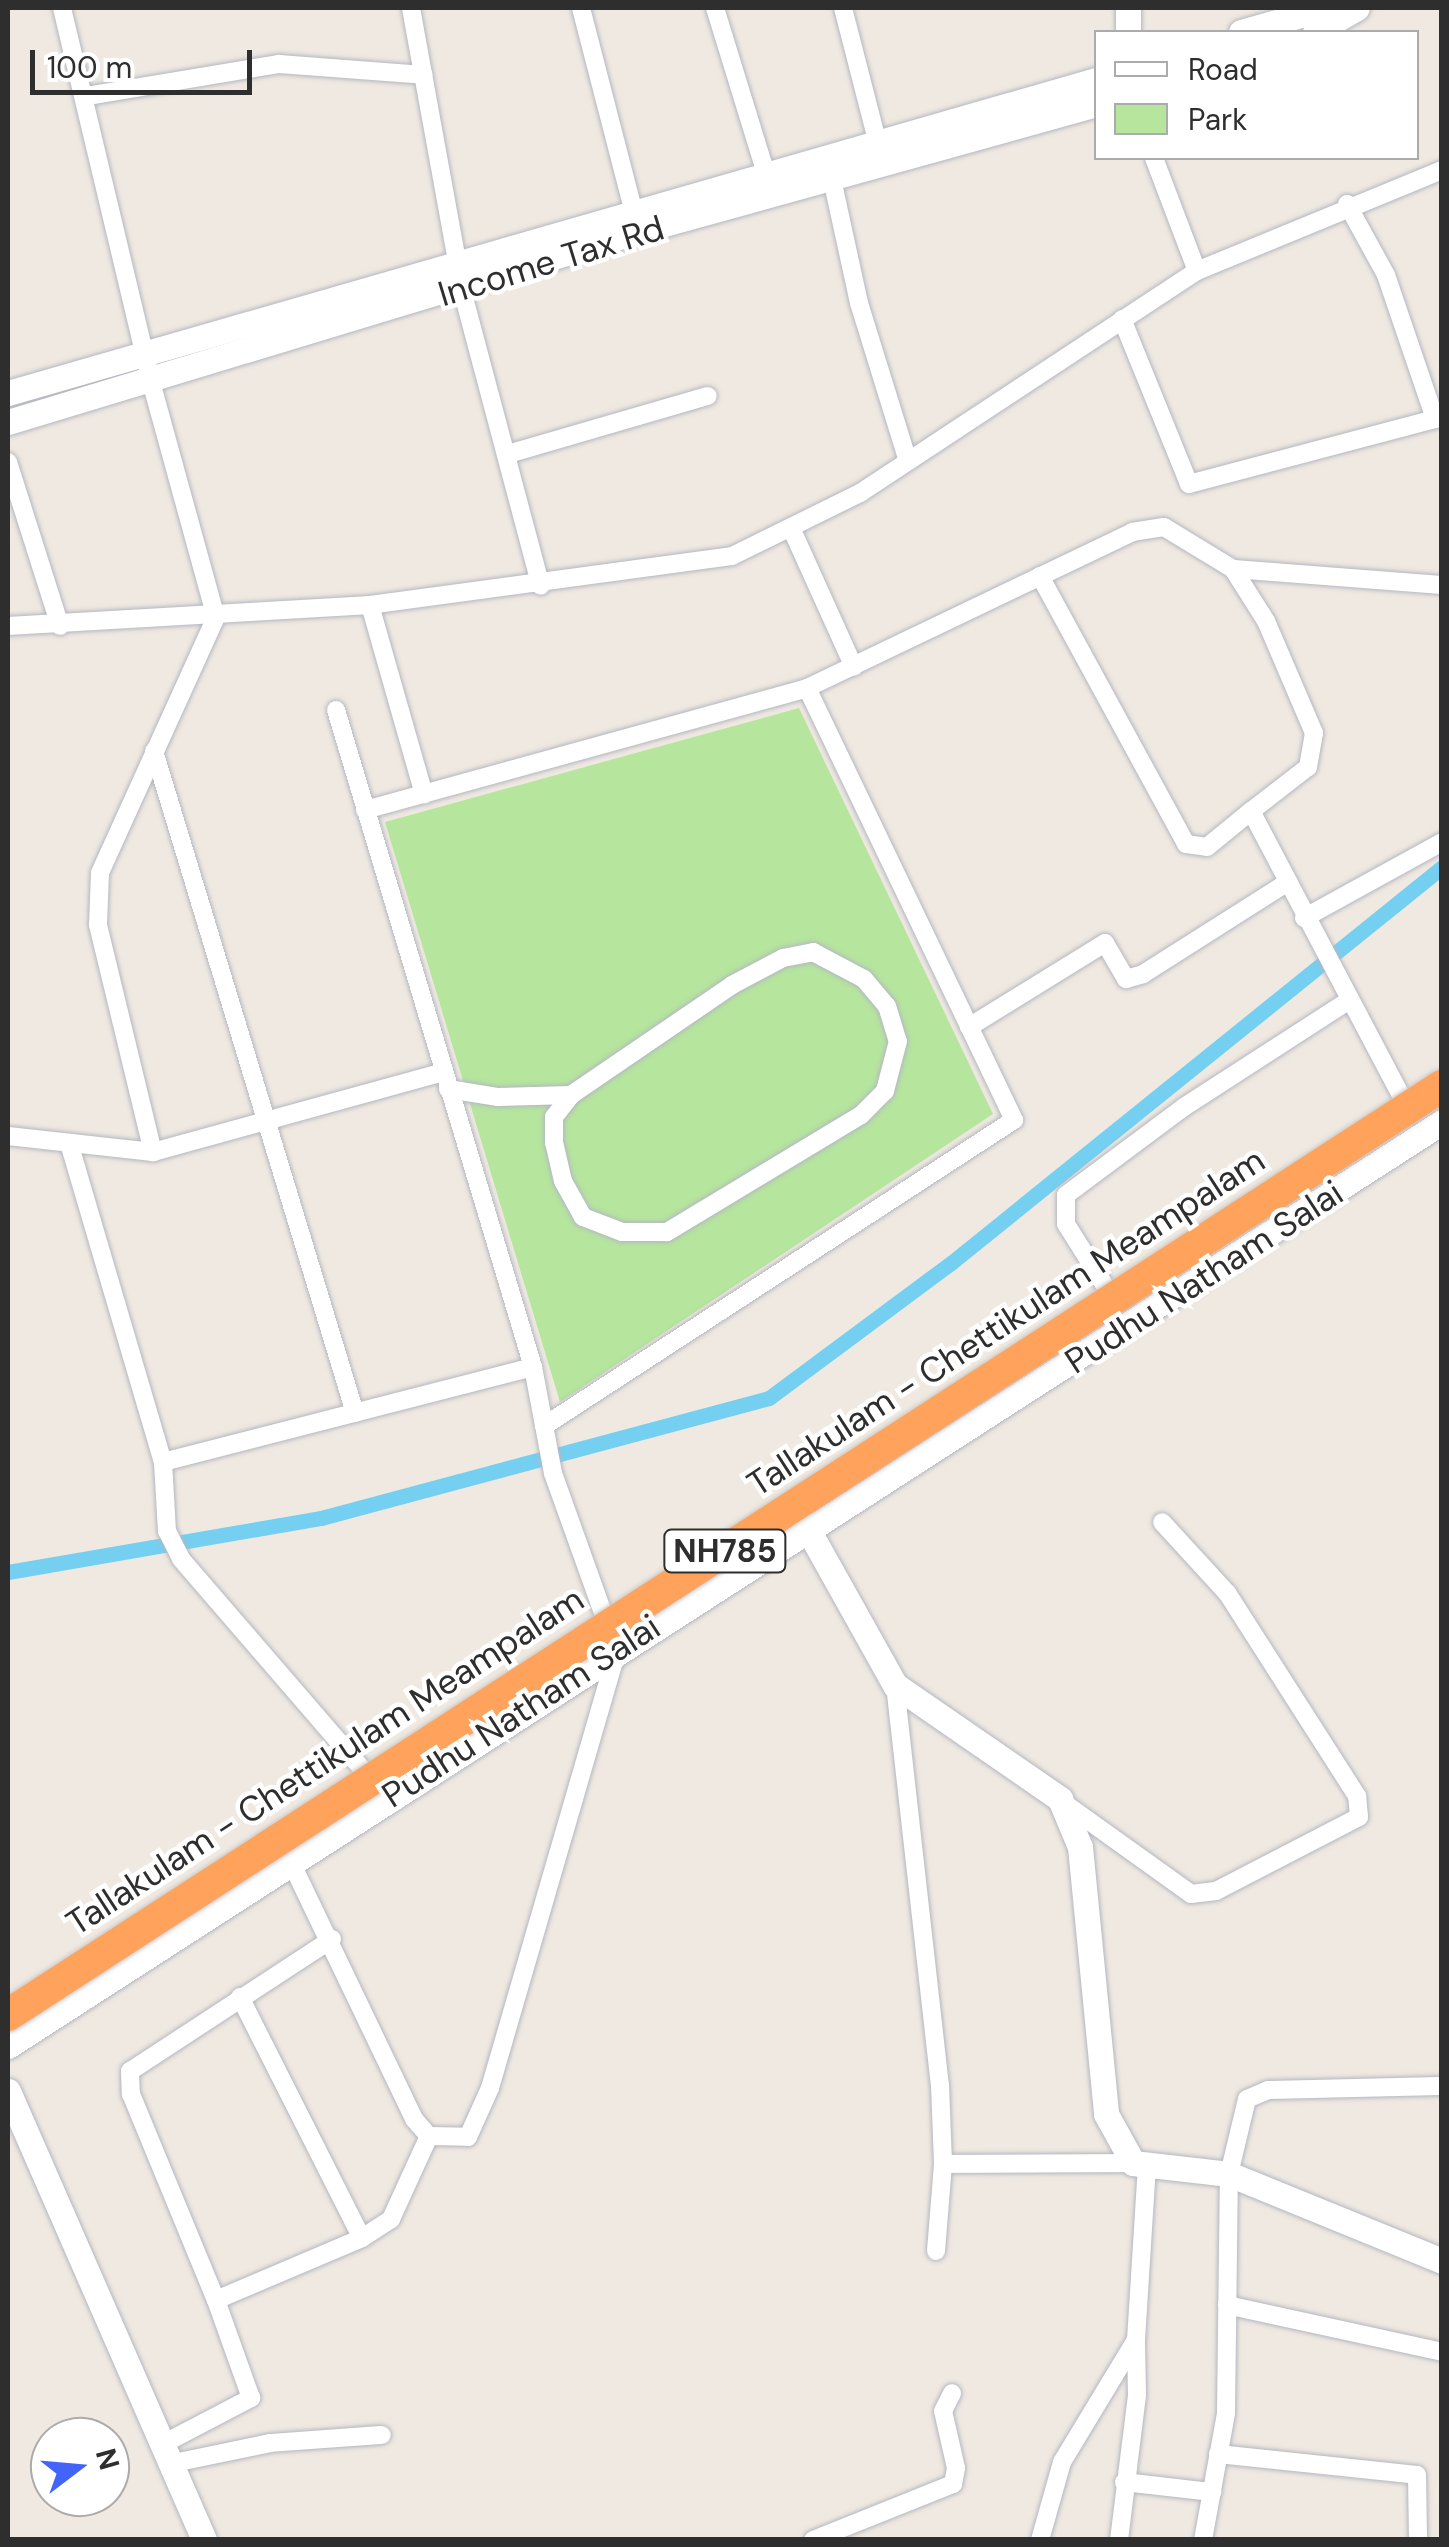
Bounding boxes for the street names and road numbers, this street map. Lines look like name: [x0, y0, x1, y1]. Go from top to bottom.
street label: Income Tax Rd: [433, 207, 669, 315]
street label: Tallakulam - Chettikulam Meampalam: [740, 1139, 1272, 1505]
street label: Pudhu Natham Salai: [1057, 1172, 1351, 1382]
road number: NH785: [662, 1524, 788, 1578]
street label: Tallakulam - Chettikulam Meampalam: [59, 1578, 591, 1944]
street label: Pudhu Natham Salai: [374, 1606, 668, 1816]

